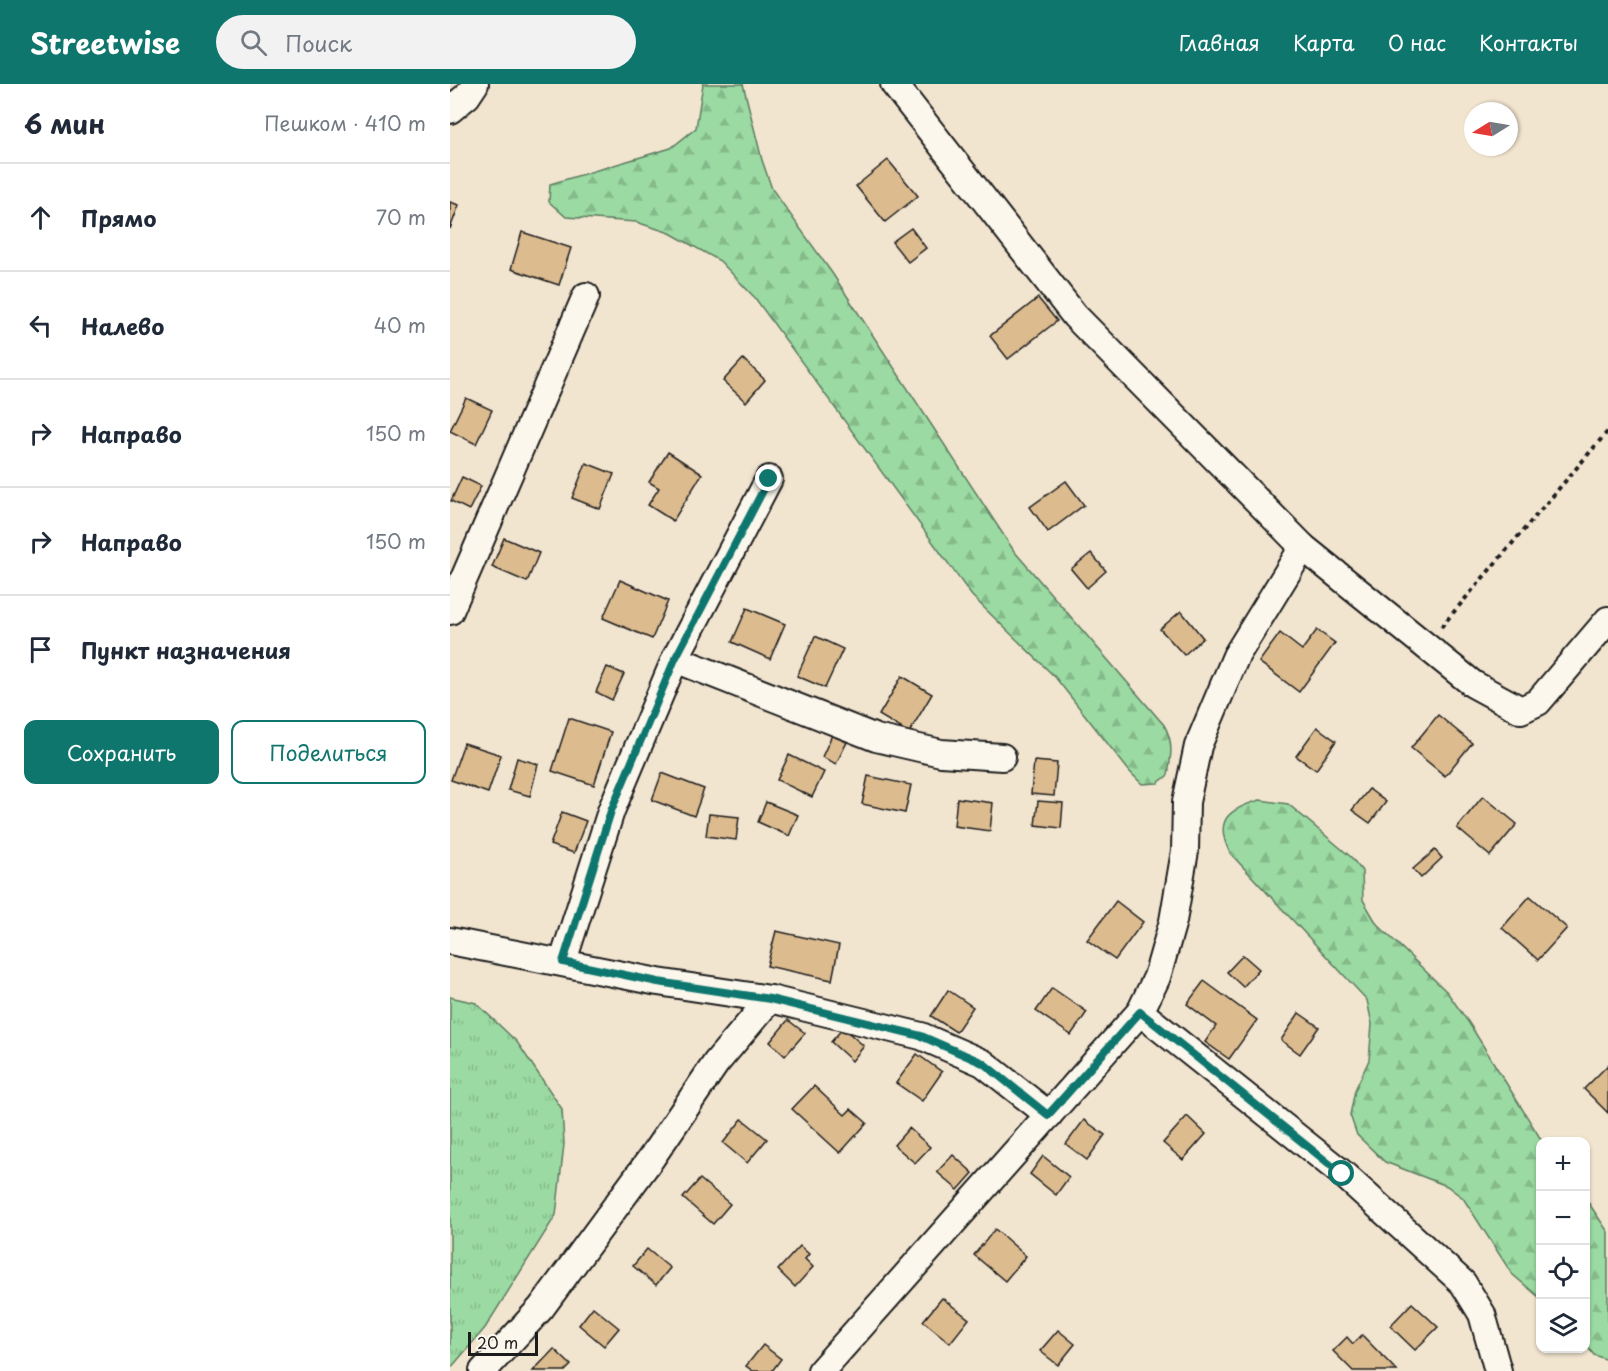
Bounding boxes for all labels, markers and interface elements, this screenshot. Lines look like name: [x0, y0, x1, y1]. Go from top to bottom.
search box: [216, 15, 636, 69]
text: Streetwise: [30, 21, 180, 64]
icon: search: [237, 26, 270, 59]
text: Поиск: [285, 26, 352, 59]
text: Главная: [1179, 26, 1260, 58]
text: Карта: [1293, 26, 1355, 58]
text: О нас: [1388, 26, 1446, 58]
text: Контакты: [1479, 26, 1578, 58]
north arrow: [1464, 102, 1518, 156]
text: 6 мин: [24, 104, 105, 143]
text: Пешком · 410 m: [264, 108, 426, 138]
icon: ahead: [24, 201, 57, 234]
text: Прямо: [81, 201, 156, 234]
text: 70 m: [376, 202, 426, 232]
icon: left: [24, 309, 57, 342]
text: Налево: [81, 309, 164, 342]
text: 40 m: [374, 310, 426, 340]
icon: right: [24, 417, 57, 450]
text: Направо: [81, 417, 182, 450]
text: 150 m: [366, 418, 426, 448]
route end: [755, 465, 781, 491]
icon: right: [24, 525, 57, 558]
text: Направо: [81, 525, 182, 558]
text: 150 m: [366, 526, 426, 556]
icon: arrive: [24, 633, 57, 666]
text: Пункт назначения: [81, 633, 291, 666]
button: Сохранить: [24, 720, 219, 784]
button: Поделиться: [231, 720, 426, 784]
map controls: [1536, 1137, 1590, 1353]
button: +: [1536, 1137, 1590, 1191]
route start: [1328, 1160, 1354, 1186]
button: −: [1536, 1191, 1590, 1245]
button: locate: [1536, 1245, 1590, 1299]
button: layers: [1536, 1299, 1590, 1353]
scale bar: [468, 1329, 538, 1356]
text: 20 m: [477, 1330, 518, 1354]

